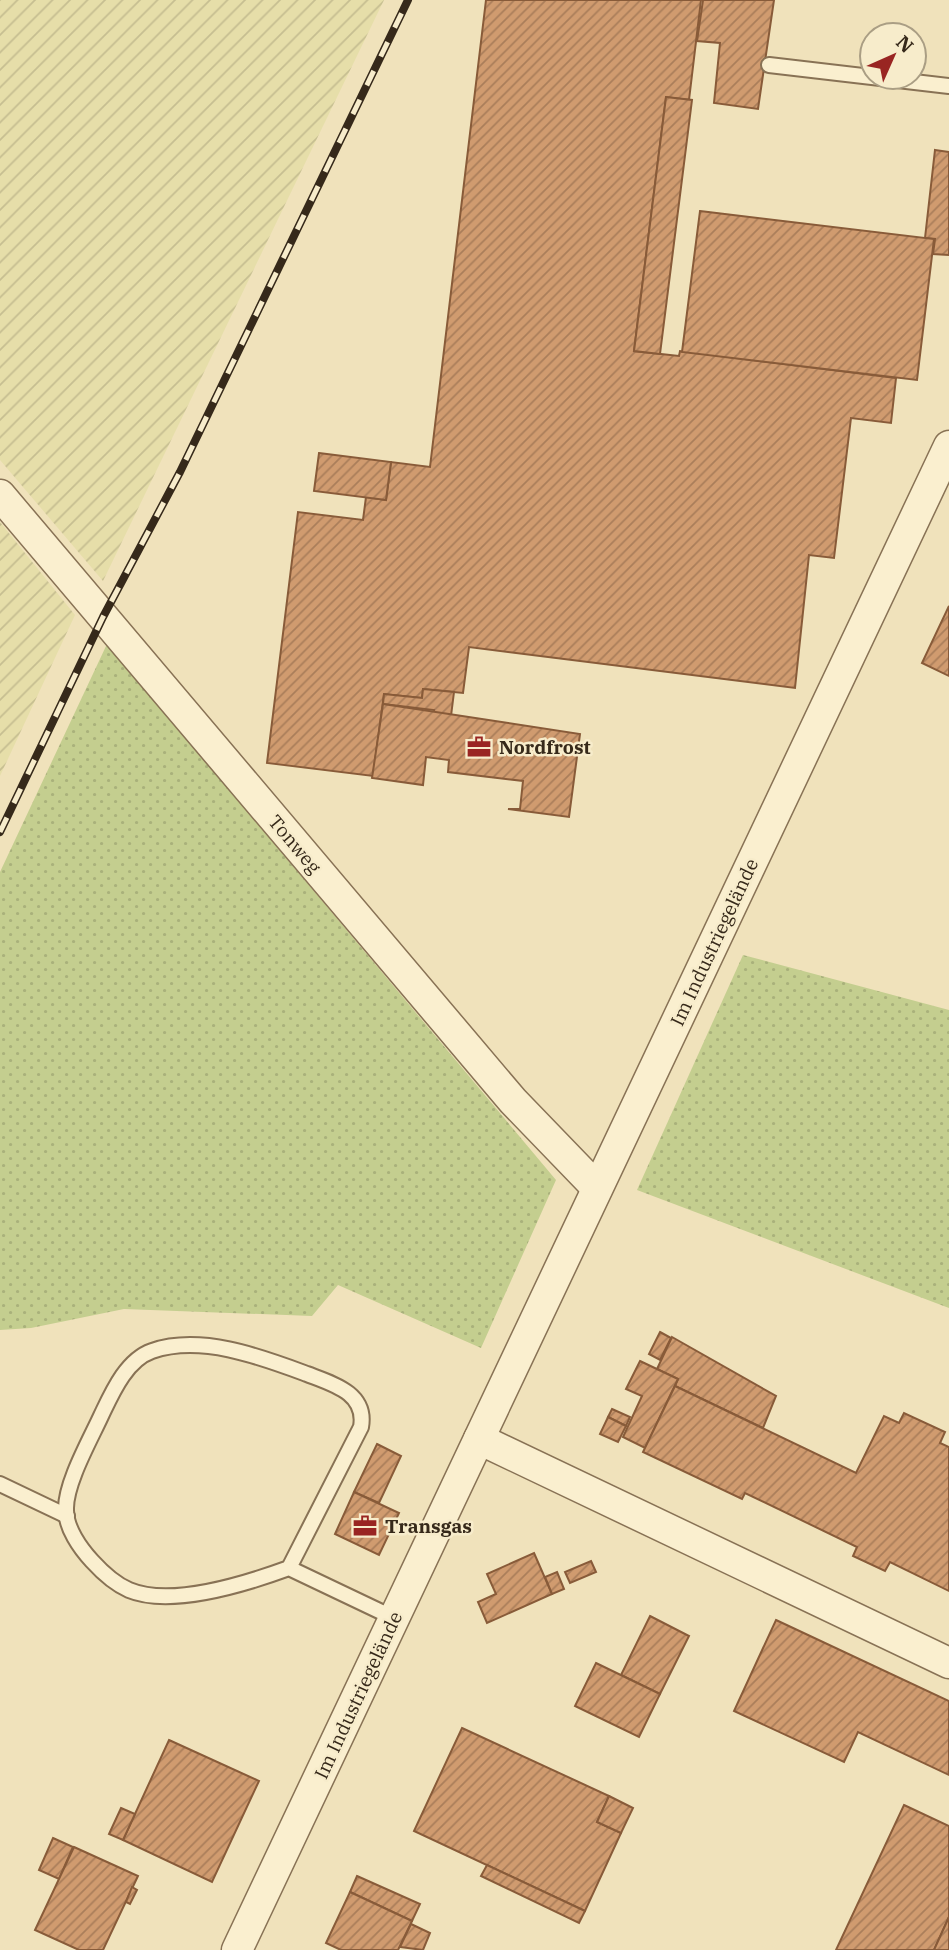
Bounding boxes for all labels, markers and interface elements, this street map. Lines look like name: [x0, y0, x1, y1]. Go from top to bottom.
north arrow: [858, 21, 928, 91]
text: N: [891, 30, 919, 58]
office icon: Nordfrost: [465, 733, 493, 761]
place label: Nordfrost: [499, 735, 591, 759]
street label: Tonweg: [264, 810, 327, 879]
street label: Im Industriegelände: [665, 854, 763, 1030]
office icon: Transgas: [351, 1512, 379, 1540]
place label: Transgas: [385, 1514, 472, 1538]
street label: Im Industriegelände: [309, 1607, 407, 1783]

